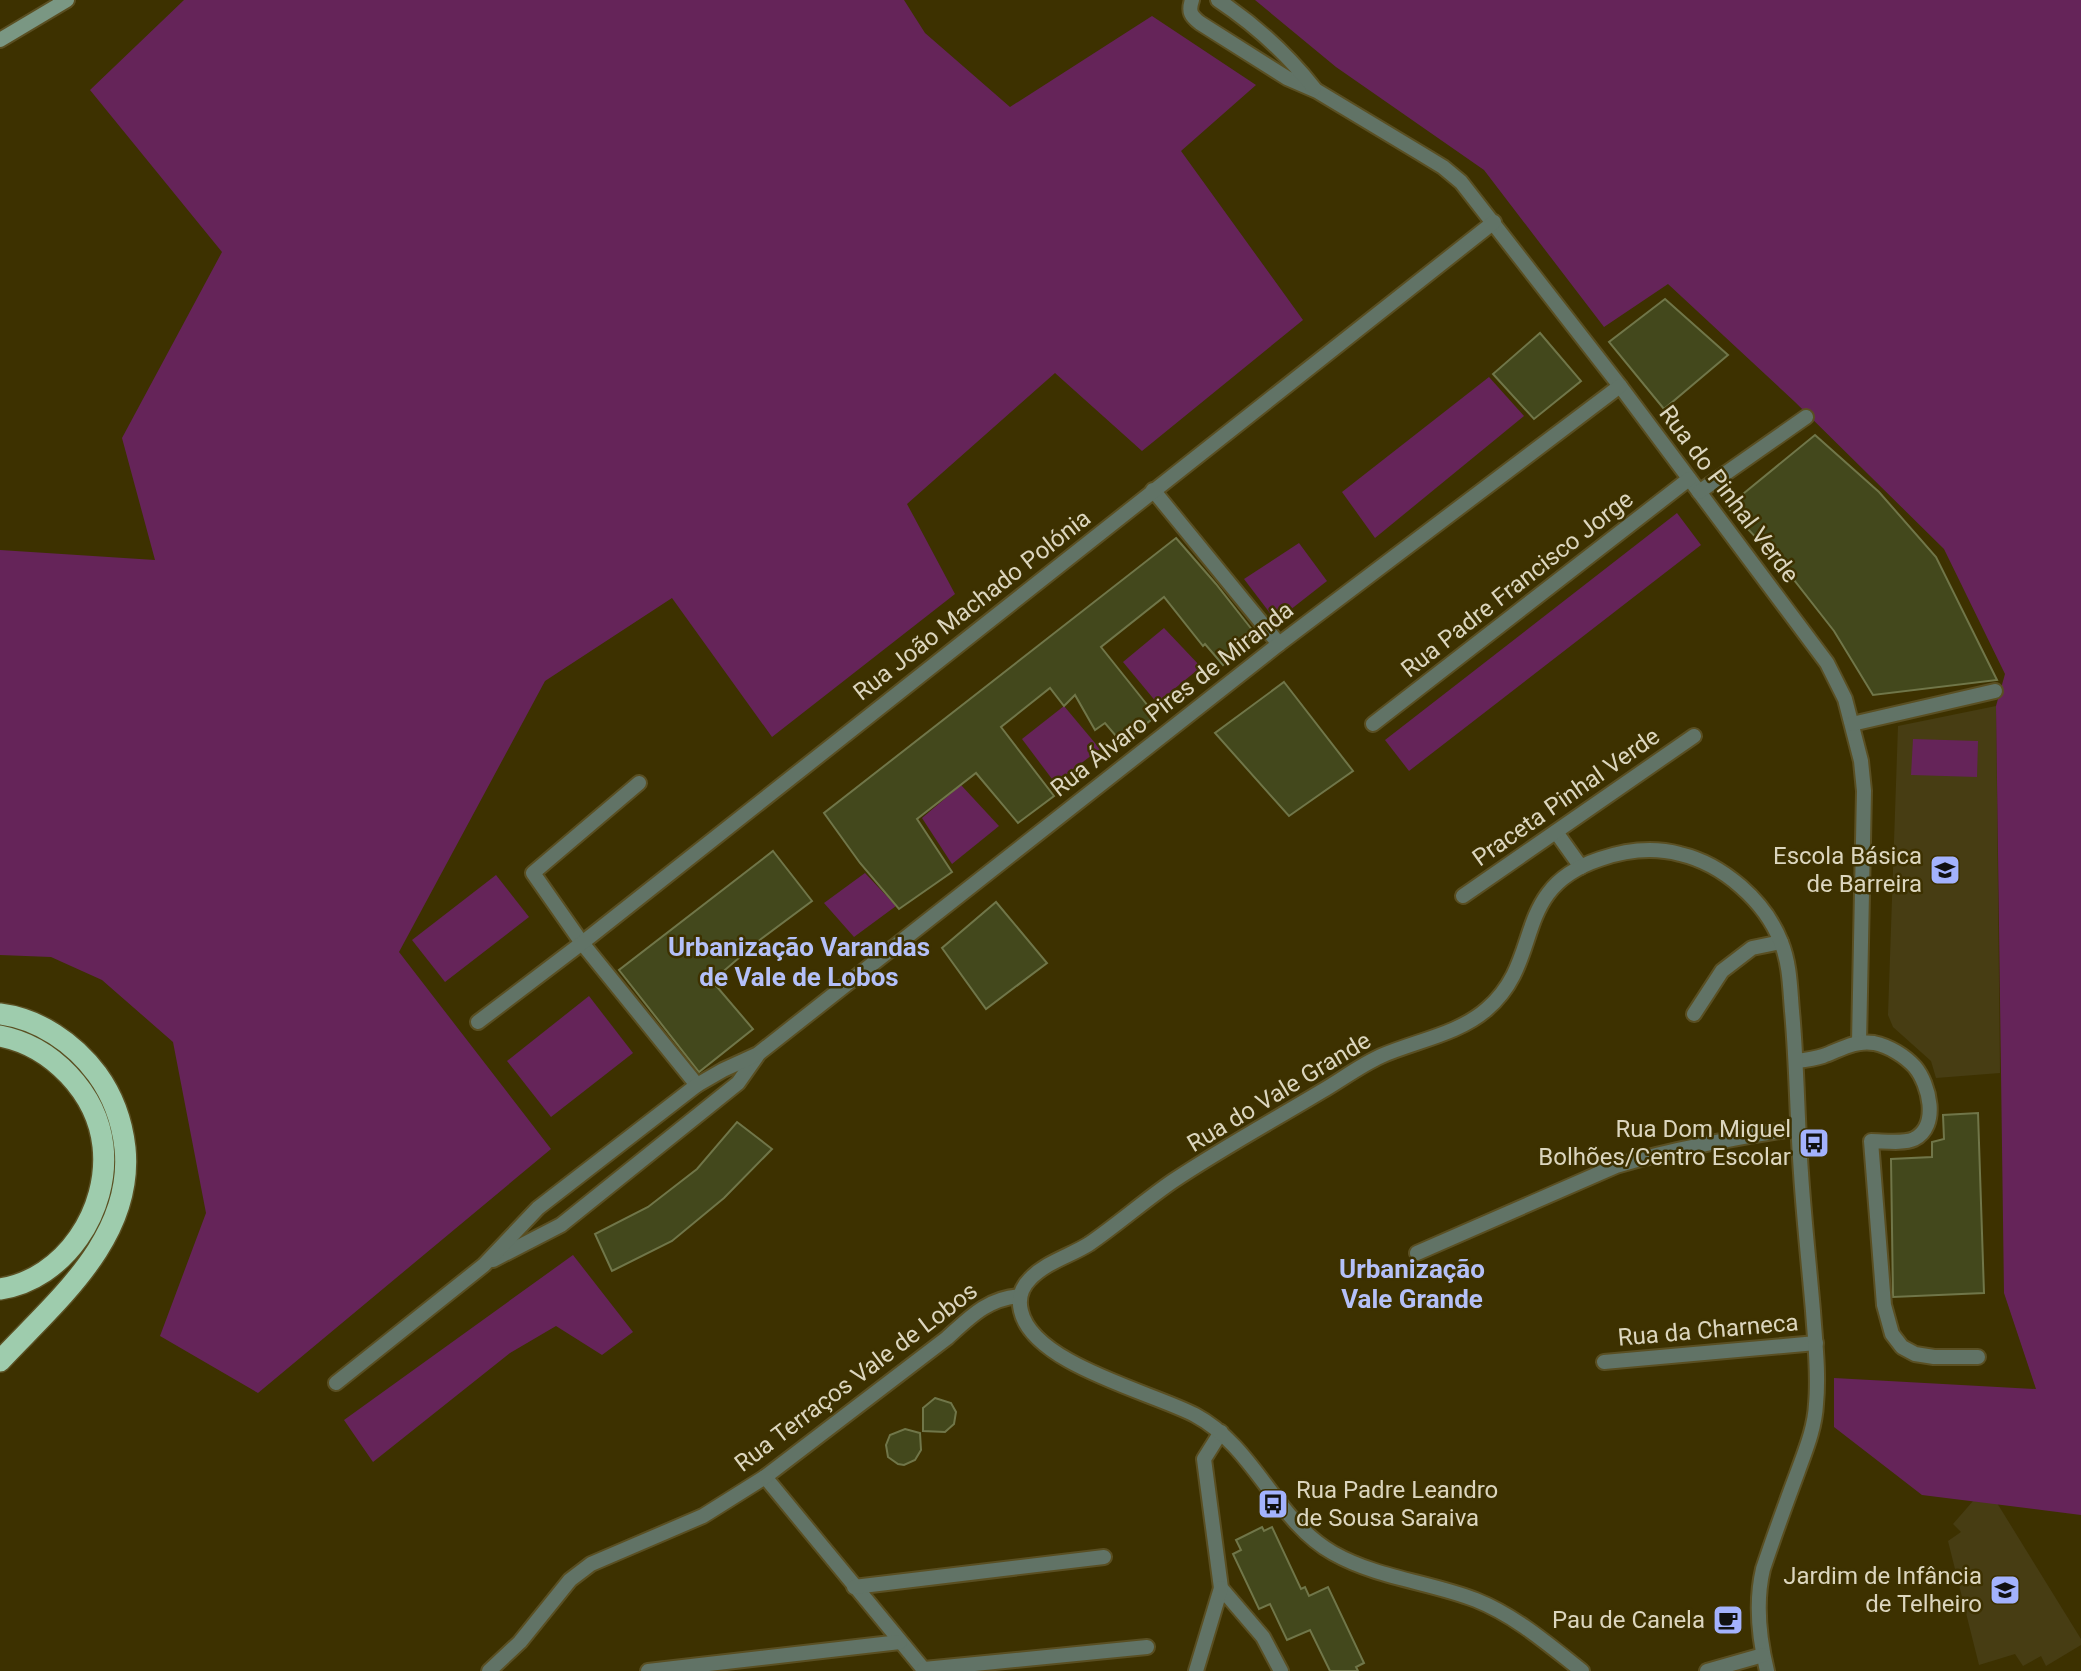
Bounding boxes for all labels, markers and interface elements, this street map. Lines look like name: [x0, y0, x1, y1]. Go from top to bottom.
street label: Rua do Pinhal Verde: [1653, 400, 1805, 588]
street label: Rua Padre Francisco Jorge: [1396, 485, 1638, 683]
street label: Rua João Machado Polónia: [848, 504, 1096, 706]
street label: Rua Álvaro Pires de Miranda: [1045, 596, 1299, 802]
street label: Praceta Pinhal Verde: [1467, 722, 1665, 872]
place label: Escola Básica de Barreira: [1773, 842, 1922, 898]
school or university icon: Escola Básica de Barreira: [1928, 853, 1962, 887]
district label: Urbanização Varandas de Vale de Lobos: [668, 932, 930, 992]
street label: Rua do Vale Grande: [1182, 1026, 1376, 1158]
place label: Rua Dom Miguel Bolhões/Centro Escolar: [1538, 1115, 1791, 1171]
bus stop icon: Rua Dom Miguel Bolhões/Centro Escolar: [1797, 1126, 1831, 1160]
district label: Urbanização Vale Grande: [1339, 1254, 1485, 1314]
street label: Rua Terraços Vale de Lobos: [729, 1277, 983, 1477]
street label: Rua da Charneca: [1617, 1308, 1799, 1352]
place label: Rua Padre Leandro de Sousa Saraiva: [1296, 1476, 1498, 1532]
bus stop icon: Rua Padre Leandro de Sousa Saraiva: [1256, 1487, 1290, 1521]
place label: Jardim de Infância de Telheiro: [1783, 1562, 1982, 1618]
school or university icon: Jardim de Infância de Telheiro: [1988, 1573, 2022, 1607]
cafe icon: Pau de Canela: [1711, 1603, 1745, 1637]
place label: Pau de Canela: [1552, 1606, 1705, 1634]

